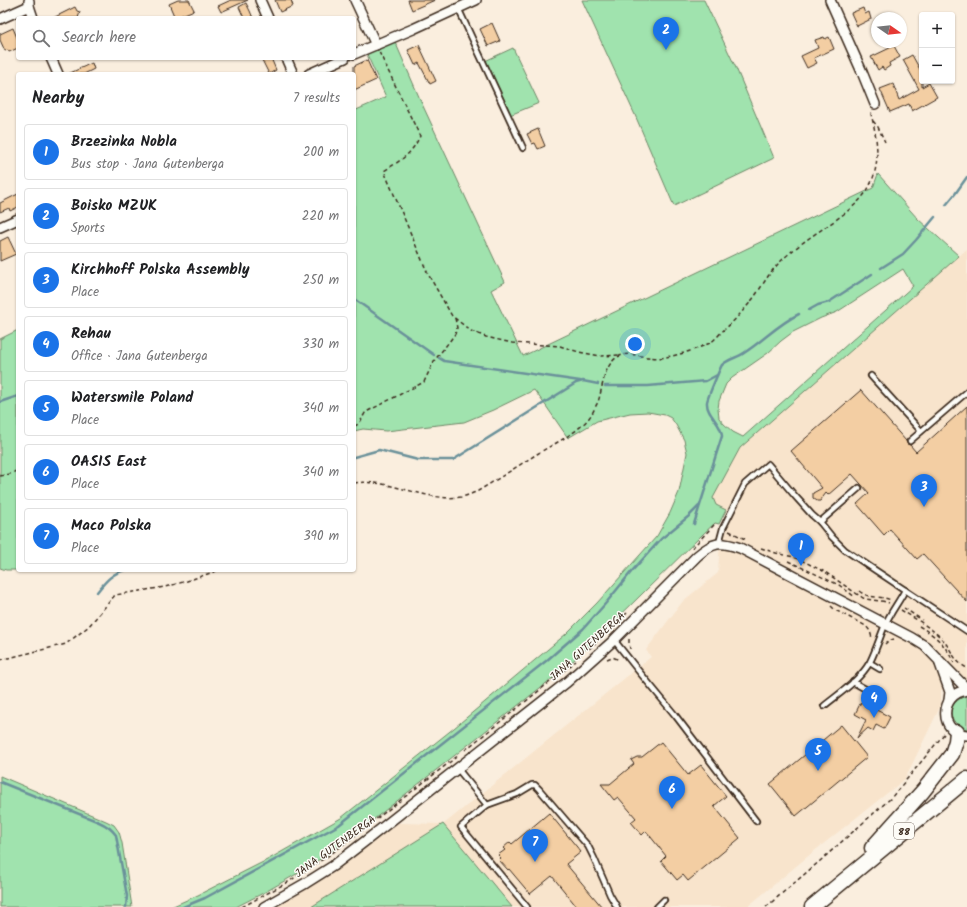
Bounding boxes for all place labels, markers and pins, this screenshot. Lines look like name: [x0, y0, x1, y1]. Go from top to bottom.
pin: 2: [653, 17, 679, 50]
pin: 3: [911, 474, 937, 507]
pin: 1: [788, 533, 814, 566]
pin: 4: [861, 685, 887, 718]
pin: 5: [805, 738, 831, 771]
pin: 6: [659, 776, 685, 809]
pin: 7: [522, 829, 548, 862]

